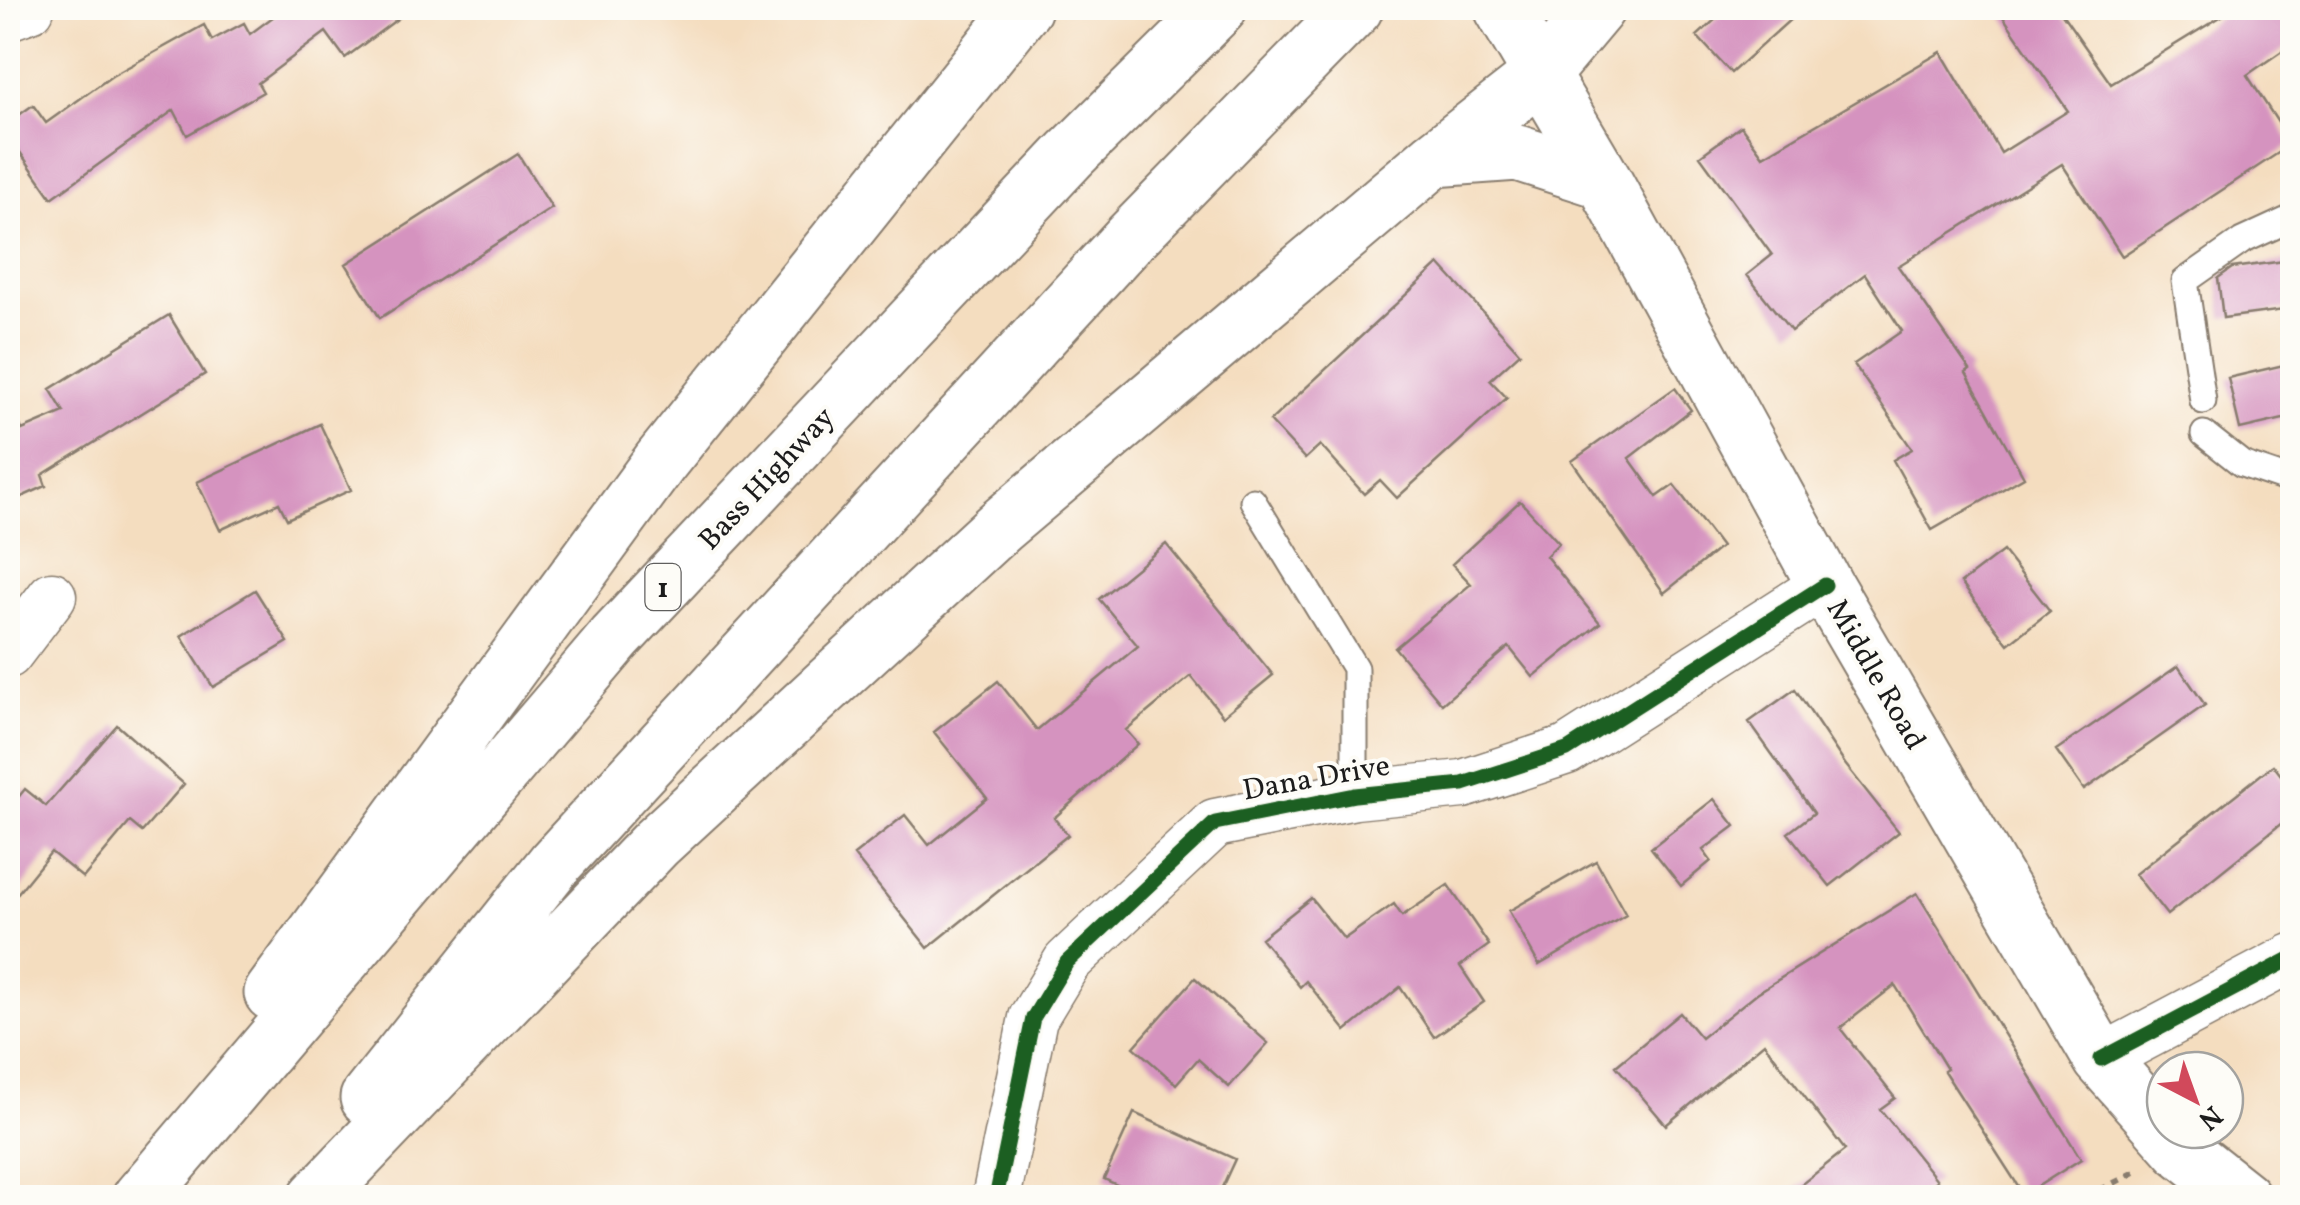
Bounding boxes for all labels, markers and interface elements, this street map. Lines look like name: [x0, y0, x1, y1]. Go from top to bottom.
street label: Bass Highway: [690, 398, 845, 560]
road number: 1: [646, 564, 680, 610]
street label: Middle Road: [1815, 592, 1935, 758]
street label: Dana Drive: [1239, 745, 1393, 813]
north arrow: [2145, 1050, 2245, 1150]
text: N: [2189, 1096, 2230, 1138]

